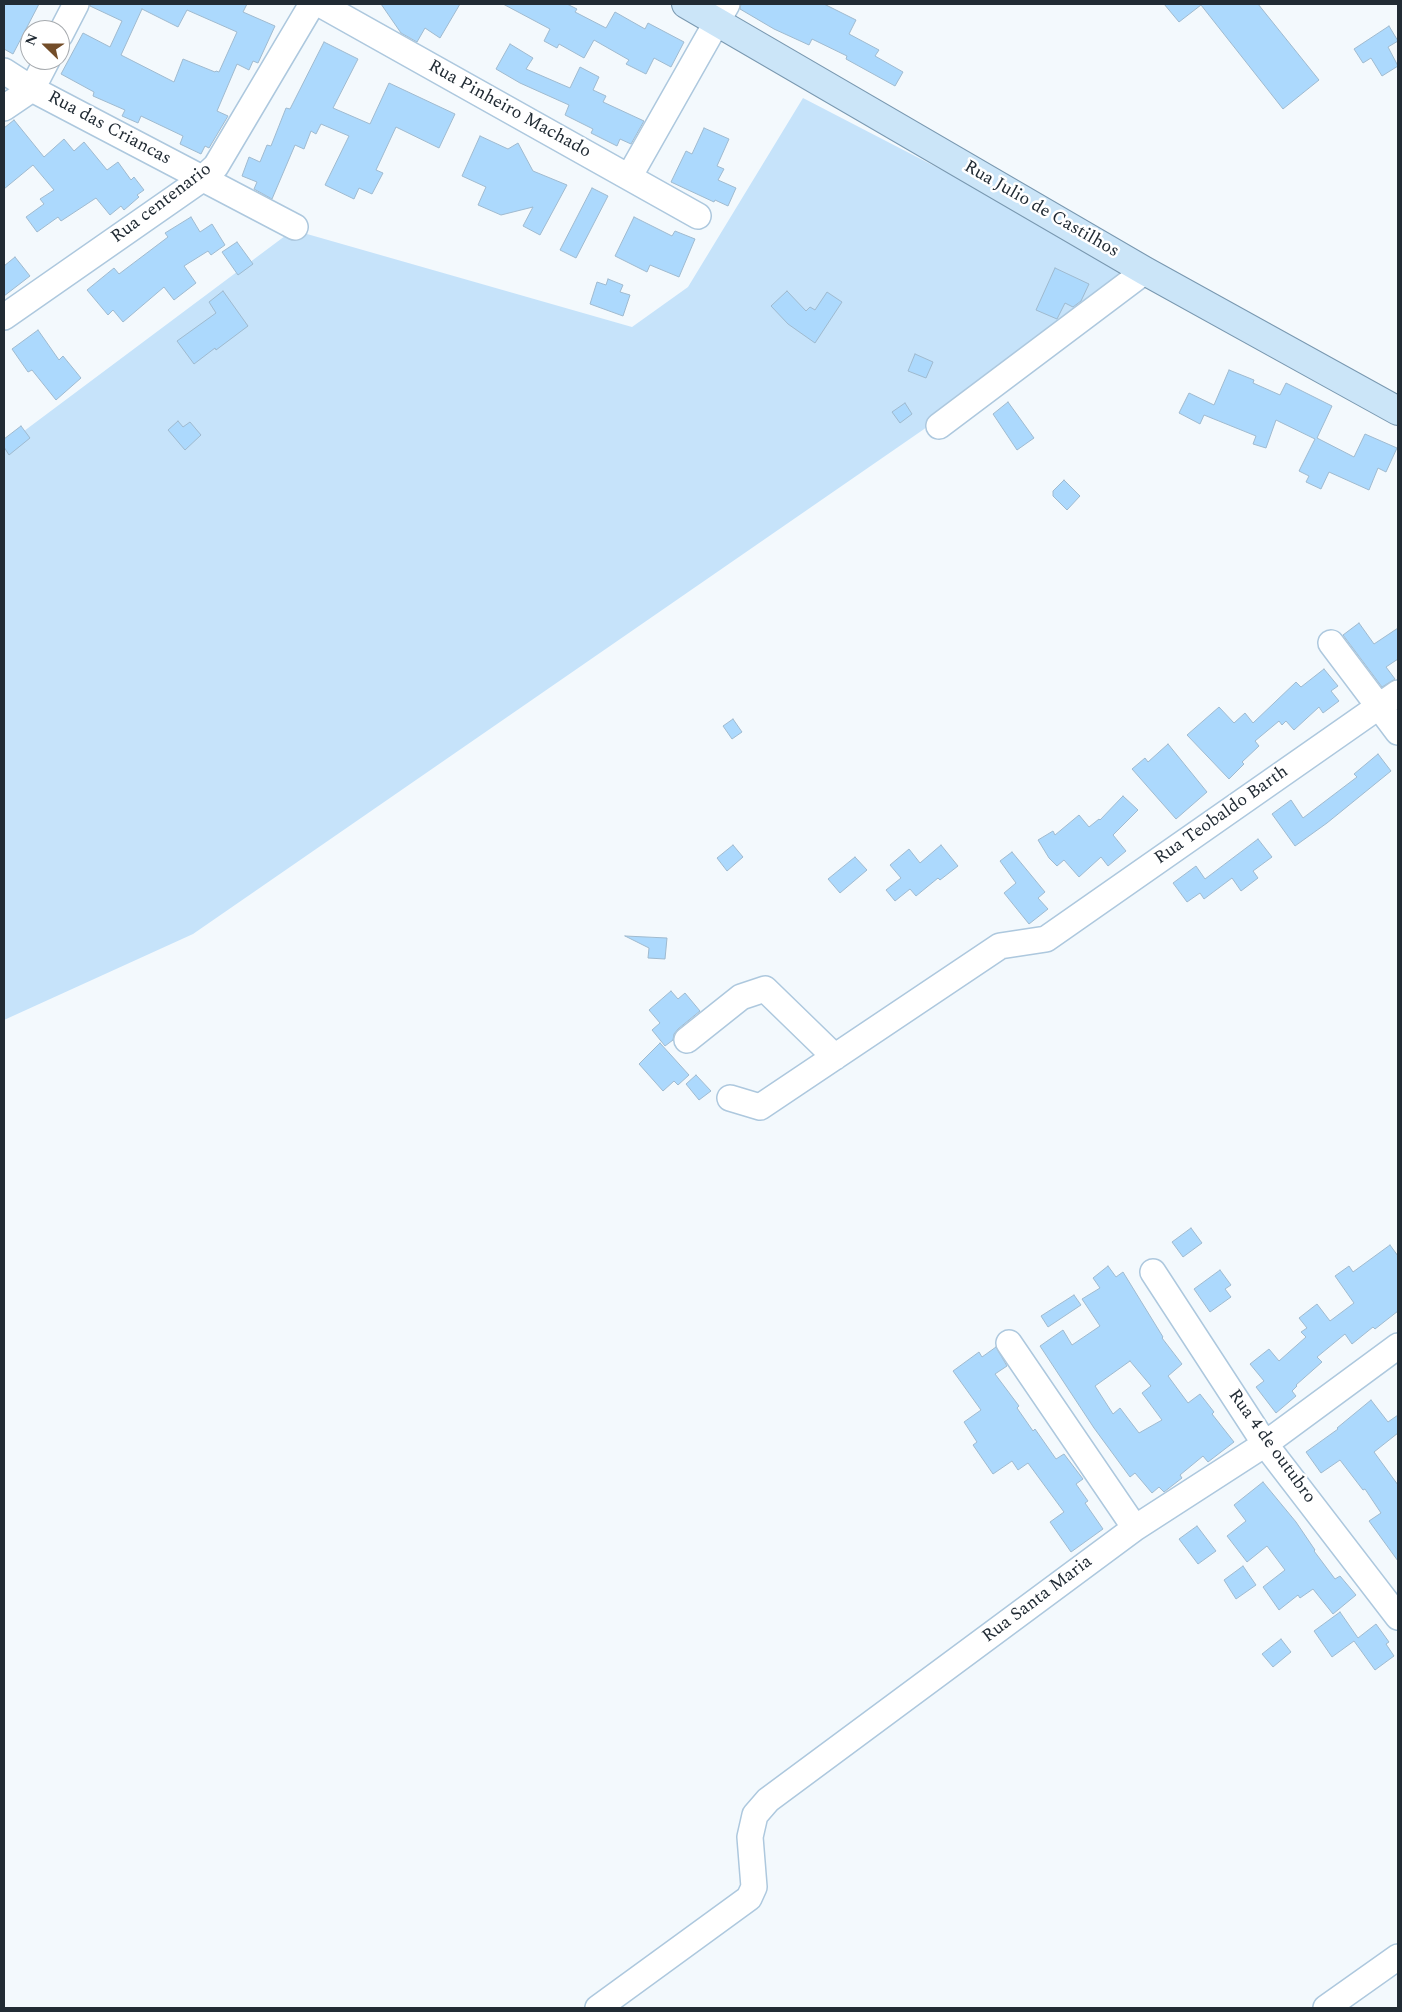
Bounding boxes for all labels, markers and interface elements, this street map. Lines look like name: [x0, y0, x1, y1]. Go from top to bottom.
north arrow: [20, 20, 70, 70]
text: N: [20, 30, 43, 49]
street label: Rua Pinheiro Machado: [424, 56, 594, 164]
street label: Rua das Criancas: [44, 87, 174, 171]
street label: Rua Julio de Castilhos: [960, 157, 1122, 263]
street label: Rua centenario: [108, 159, 216, 249]
street label: Rua Teobaldo Barth: [1151, 762, 1293, 870]
street label: Rua 4 de outubro: [1222, 1386, 1320, 1508]
street label: Rua Santa Maria: [979, 1552, 1097, 1648]

